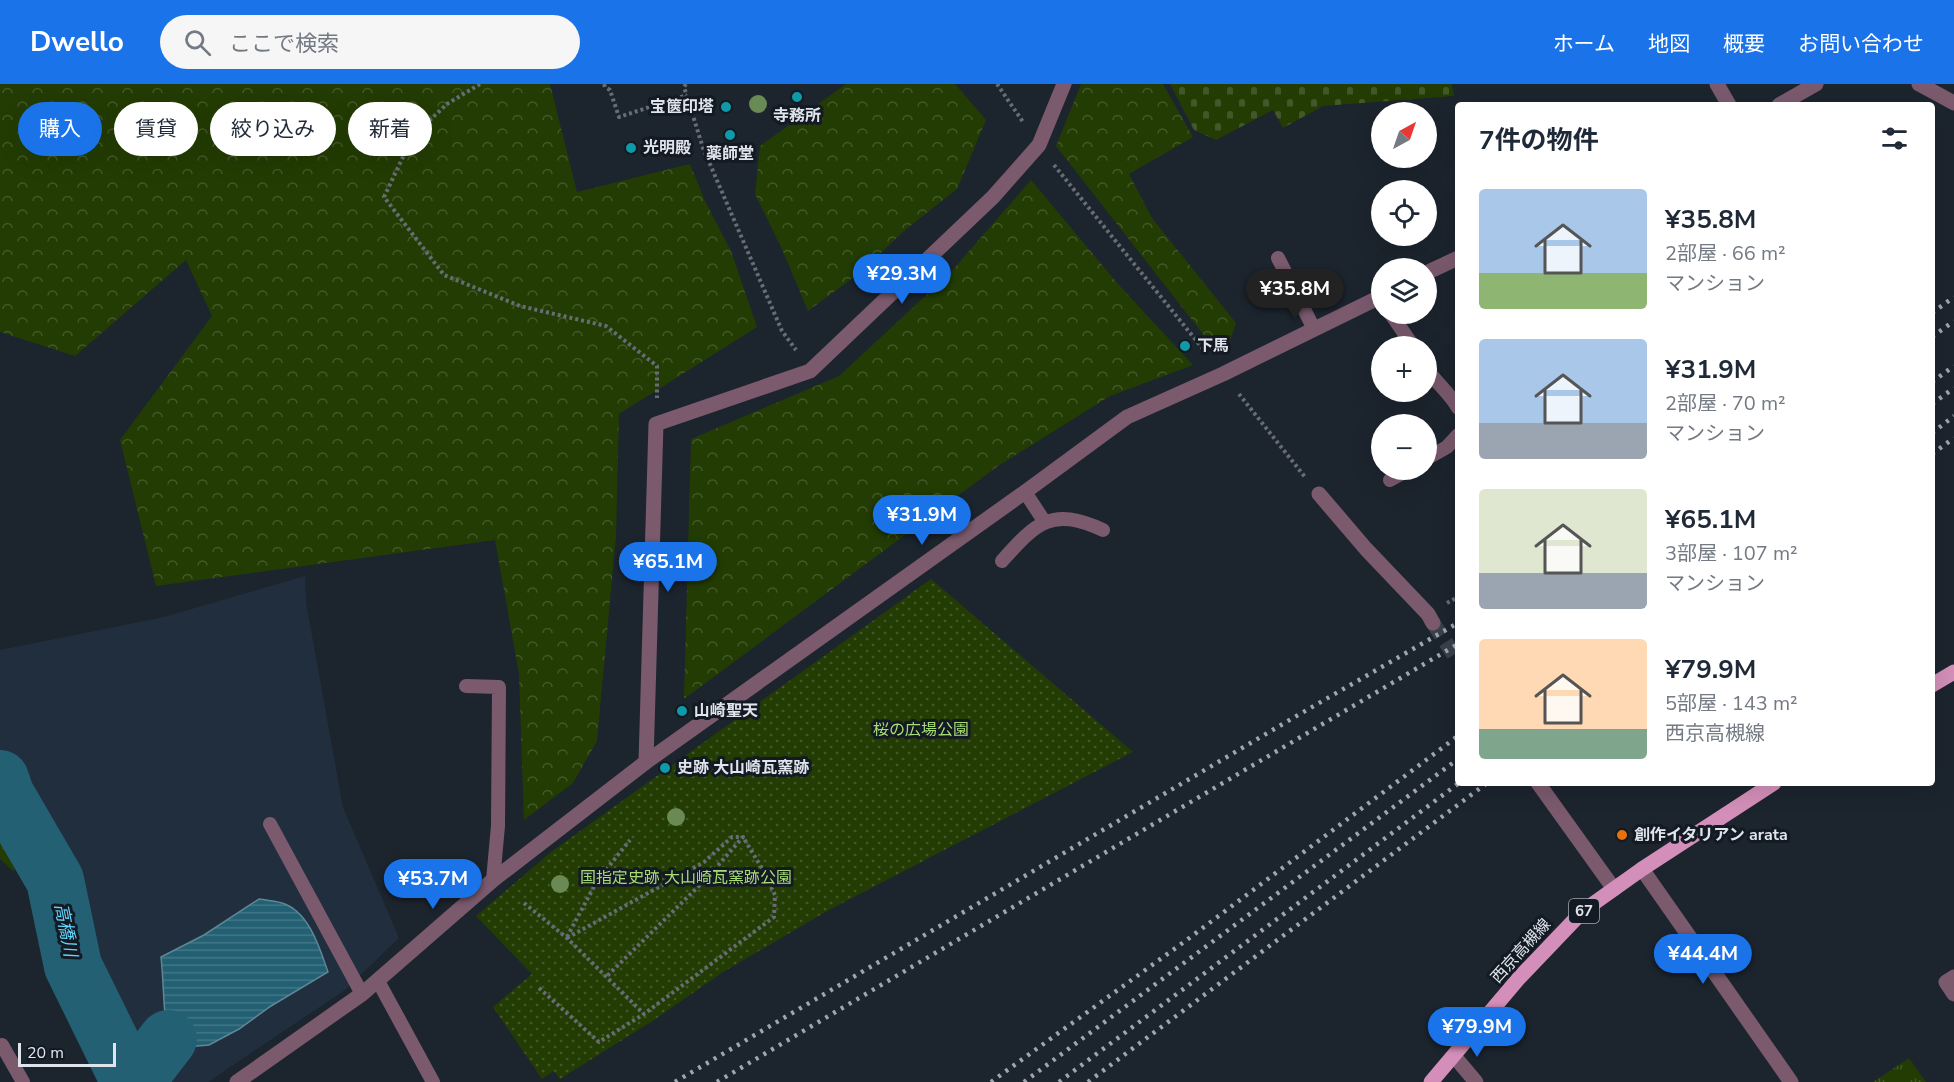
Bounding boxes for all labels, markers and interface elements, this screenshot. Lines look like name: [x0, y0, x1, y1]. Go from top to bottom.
search box: [160, 15, 580, 69]
text: Dwello: [30, 23, 124, 61]
icon: search: [181, 26, 214, 59]
text: ここで検索: [229, 29, 339, 59]
text: ホーム: [1553, 30, 1615, 58]
text: 地図: [1648, 30, 1690, 58]
text: 概要: [1723, 30, 1765, 58]
text: お問い合わせ: [1798, 30, 1924, 58]
marker: 寺務所: [790, 90, 804, 104]
place label: 宝篋印塔: [650, 96, 714, 118]
marker: 宝篋印塔: [719, 100, 733, 114]
chip: 購入: [18, 102, 102, 156]
chip: 賃貸: [114, 102, 198, 156]
chip: 絞り込み: [210, 102, 336, 156]
chip: 新着: [348, 102, 432, 156]
north arrow: [1371, 102, 1437, 168]
map controls: [1371, 102, 1437, 480]
place label: 寺務所: [773, 105, 821, 127]
icon: filters: [1878, 122, 1911, 155]
text: 7件の物件: [1479, 123, 1599, 158]
marker: 薬師堂: [723, 128, 737, 142]
place label: 光明殿: [643, 137, 691, 159]
marker: 光明殿: [624, 141, 638, 155]
place label: 薬師堂: [706, 143, 754, 165]
button: locate: [1371, 180, 1437, 246]
text: ¥35.8M: [1665, 202, 1756, 237]
icon: home: [1527, 213, 1599, 285]
text: 2部屋 · 66 m²: [1665, 240, 1786, 267]
pin: ¥29.3M: [853, 254, 951, 305]
button: layers: [1371, 258, 1437, 324]
text: ¥29.3M: [867, 260, 937, 287]
pin: ¥35.8M: [1246, 269, 1344, 320]
text: マンション: [1665, 270, 1765, 297]
text: ¥35.8M: [1260, 275, 1330, 302]
place label: 下馬: [1197, 335, 1229, 357]
button: +: [1371, 336, 1437, 402]
marker: 下馬: [1178, 339, 1192, 353]
text: ¥31.9M: [1665, 352, 1756, 387]
icon: home: [1527, 363, 1599, 435]
text: 2部屋 · 70 m²: [1665, 390, 1786, 417]
button: −: [1371, 414, 1437, 480]
text: マンション: [1665, 420, 1765, 447]
pin: ¥31.9M: [873, 495, 971, 546]
text: ¥31.9M: [887, 501, 957, 528]
text: ¥65.1M: [1665, 502, 1756, 537]
icon: home: [1527, 513, 1599, 585]
text: 3部屋 · 107 m²: [1665, 540, 1798, 567]
pin: ¥65.1M: [619, 542, 717, 593]
text: ¥65.1M: [633, 548, 703, 575]
text: マンション: [1665, 570, 1765, 597]
text: ¥79.9M: [1665, 652, 1756, 687]
icon: home: [1527, 663, 1599, 735]
text: 5部屋 · 143 m²: [1665, 690, 1798, 717]
place label: 山崎聖天: [694, 700, 758, 722]
marker: 山崎聖天: [675, 704, 689, 718]
park label: 桜の広場公園: [873, 719, 969, 741]
text: 西京高槻線: [1665, 720, 1765, 747]
place label: 史跡 大山崎瓦窯跡: [677, 757, 809, 779]
marker: 史跡 大山崎瓦窯跡: [658, 761, 672, 775]
place label: 創作イタリアン arata: [1634, 824, 1788, 846]
marker: 創作イタリアン arata: [1615, 828, 1629, 842]
pin: ¥53.7M: [384, 859, 482, 910]
text: ¥53.7M: [398, 865, 468, 892]
park label: 国指定史跡 大山崎瓦窯跡公園: [580, 867, 792, 889]
road number: 67: [1569, 899, 1599, 923]
water label: 高橋川: [49, 901, 83, 961]
street label: 西京高槻線: [1486, 914, 1556, 988]
pin: ¥44.4M: [1654, 934, 1752, 985]
text: ¥44.4M: [1668, 940, 1738, 967]
pin: ¥79.9M: [1428, 1007, 1526, 1058]
text: ¥79.9M: [1442, 1013, 1512, 1040]
scale bar: [18, 1040, 116, 1068]
text: 20 m: [27, 1042, 64, 1064]

